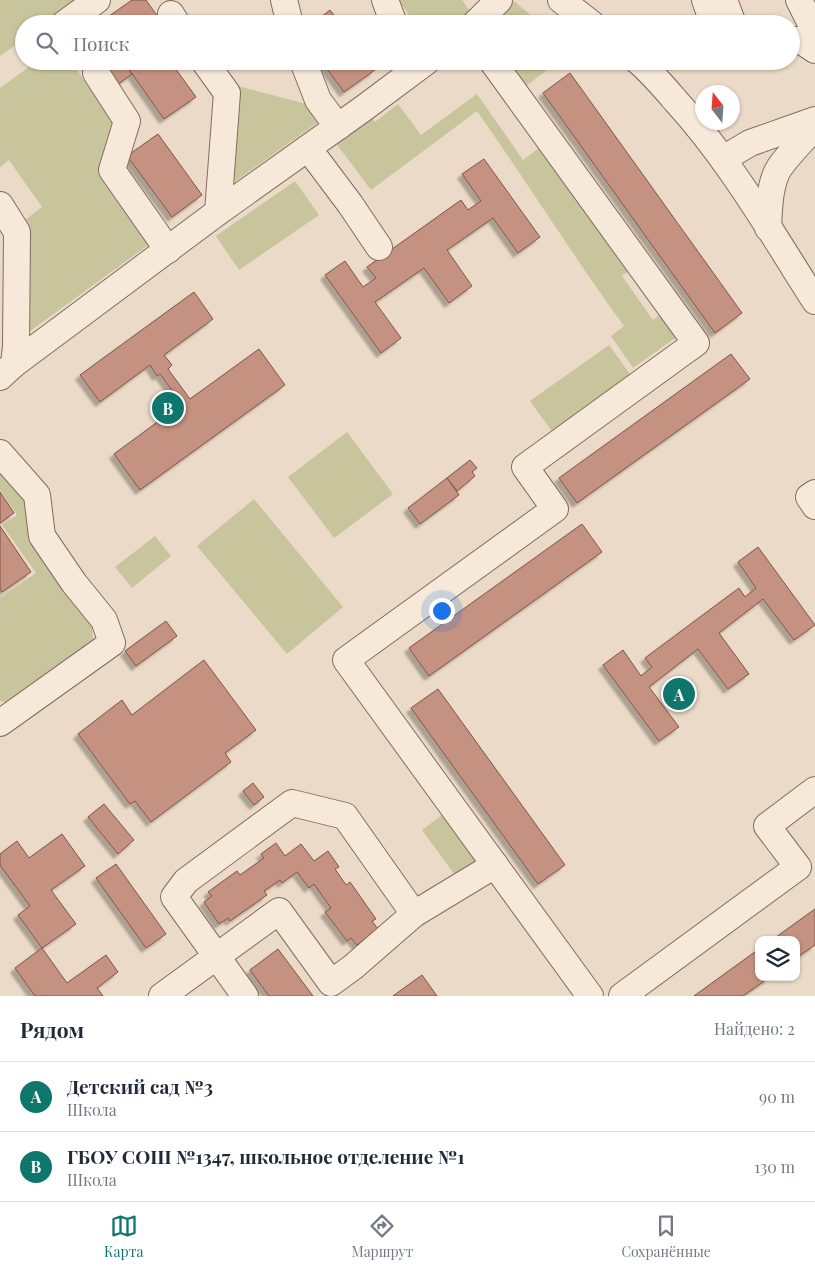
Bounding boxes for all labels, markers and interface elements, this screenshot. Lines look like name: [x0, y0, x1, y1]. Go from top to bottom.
search box: [15, 15, 800, 70]
icon: search: [33, 29, 61, 57]
text: Поиск: [73, 30, 129, 56]
north arrow: [695, 85, 740, 130]
pin: B: [152, 389, 184, 427]
your location: [429, 598, 455, 624]
pin: A: [663, 675, 695, 713]
map controls: [755, 936, 800, 981]
button: layers: [755, 936, 800, 981]
text: Рядом: [20, 1015, 84, 1043]
text: Найдено: 2: [714, 1018, 795, 1039]
text: Детский сад №3: [67, 1073, 213, 1099]
text: A: [31, 1086, 41, 1107]
text: 90 m: [759, 1086, 795, 1107]
text: Школа: [67, 1099, 117, 1120]
text: ГБОУ СОШ №1347, школьное отделение №1: [67, 1143, 465, 1169]
text: B: [31, 1156, 41, 1177]
text: 130 m: [754, 1156, 795, 1177]
text: Школа: [67, 1169, 117, 1190]
tab: Карта: [104, 1212, 143, 1261]
tab: Маршрут: [352, 1212, 413, 1261]
tab: Сохранённые: [621, 1212, 711, 1261]

